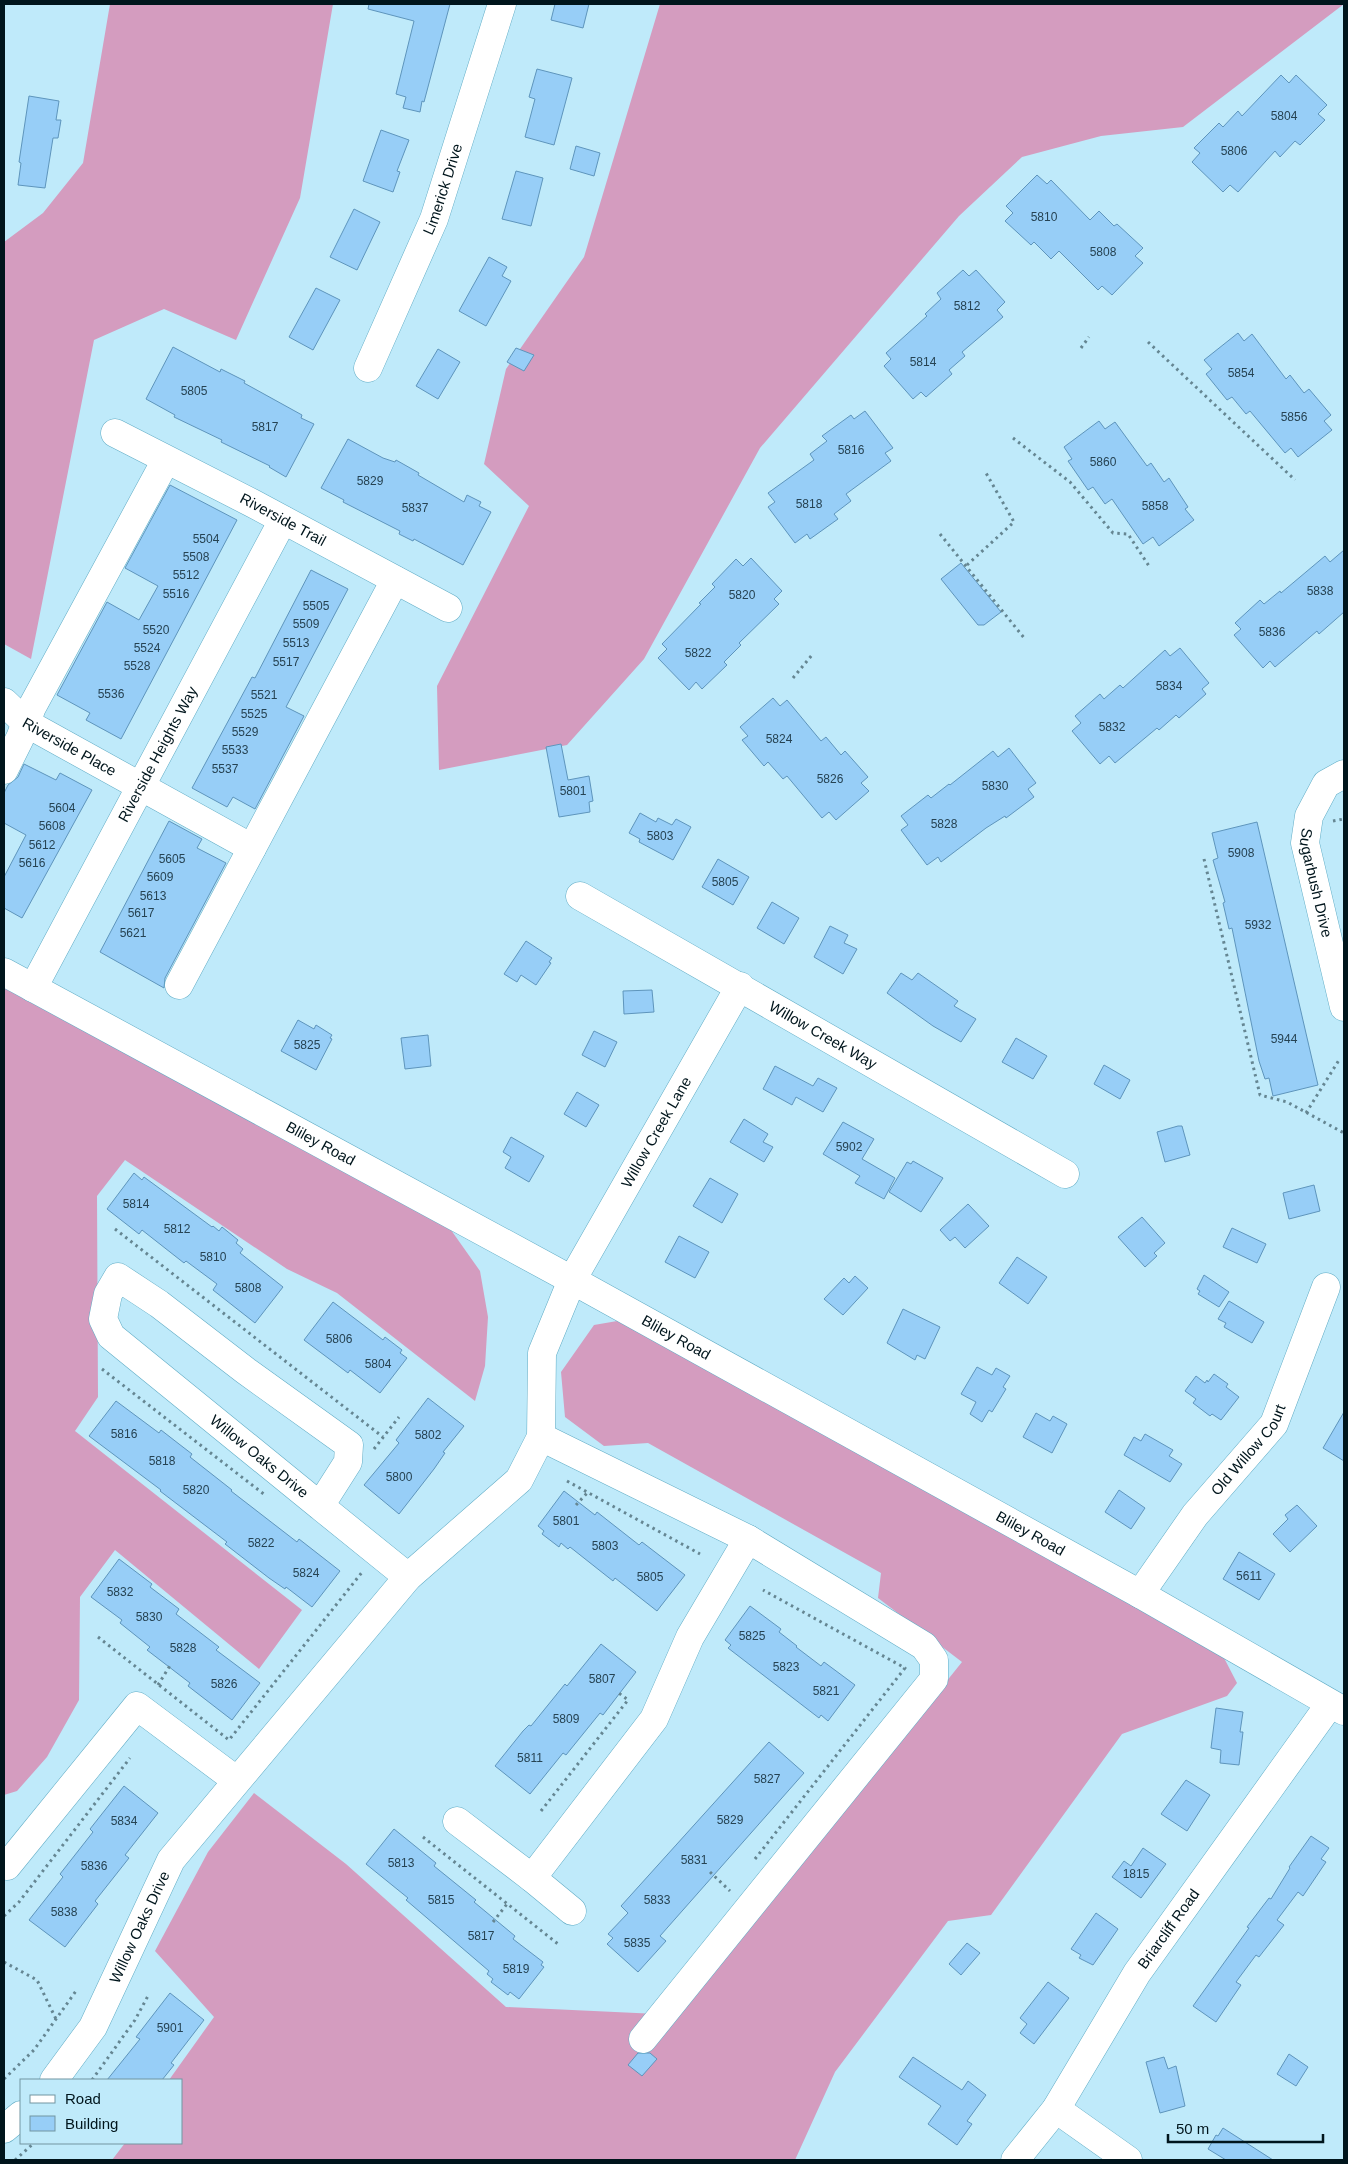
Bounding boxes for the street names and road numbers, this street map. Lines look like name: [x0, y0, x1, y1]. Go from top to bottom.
street label: Limerick Drive: [419, 141, 465, 237]
street label: Riverside Trail: [237, 489, 329, 549]
street label: Riverside Heights Way: [114, 683, 201, 825]
street label: Riverside Place: [20, 714, 119, 779]
street label: Sugarbush Drive: [1297, 827, 1336, 939]
street label: Willow Creek Way: [766, 997, 880, 1073]
street label: Willow Creek Lane: [618, 1074, 694, 1191]
street label: Bliley Road: [283, 1118, 358, 1169]
street label: Bliley Road: [639, 1311, 714, 1363]
street label: Old Willow Court: [1207, 1401, 1289, 1498]
street label: Willow Oaks Drive: [207, 1411, 312, 1501]
street label: Bliley Road: [993, 1507, 1068, 1559]
street label: Willow Oaks Drive: [106, 1868, 173, 1986]
street label: Briarcliff Road: [1134, 1885, 1203, 1972]

